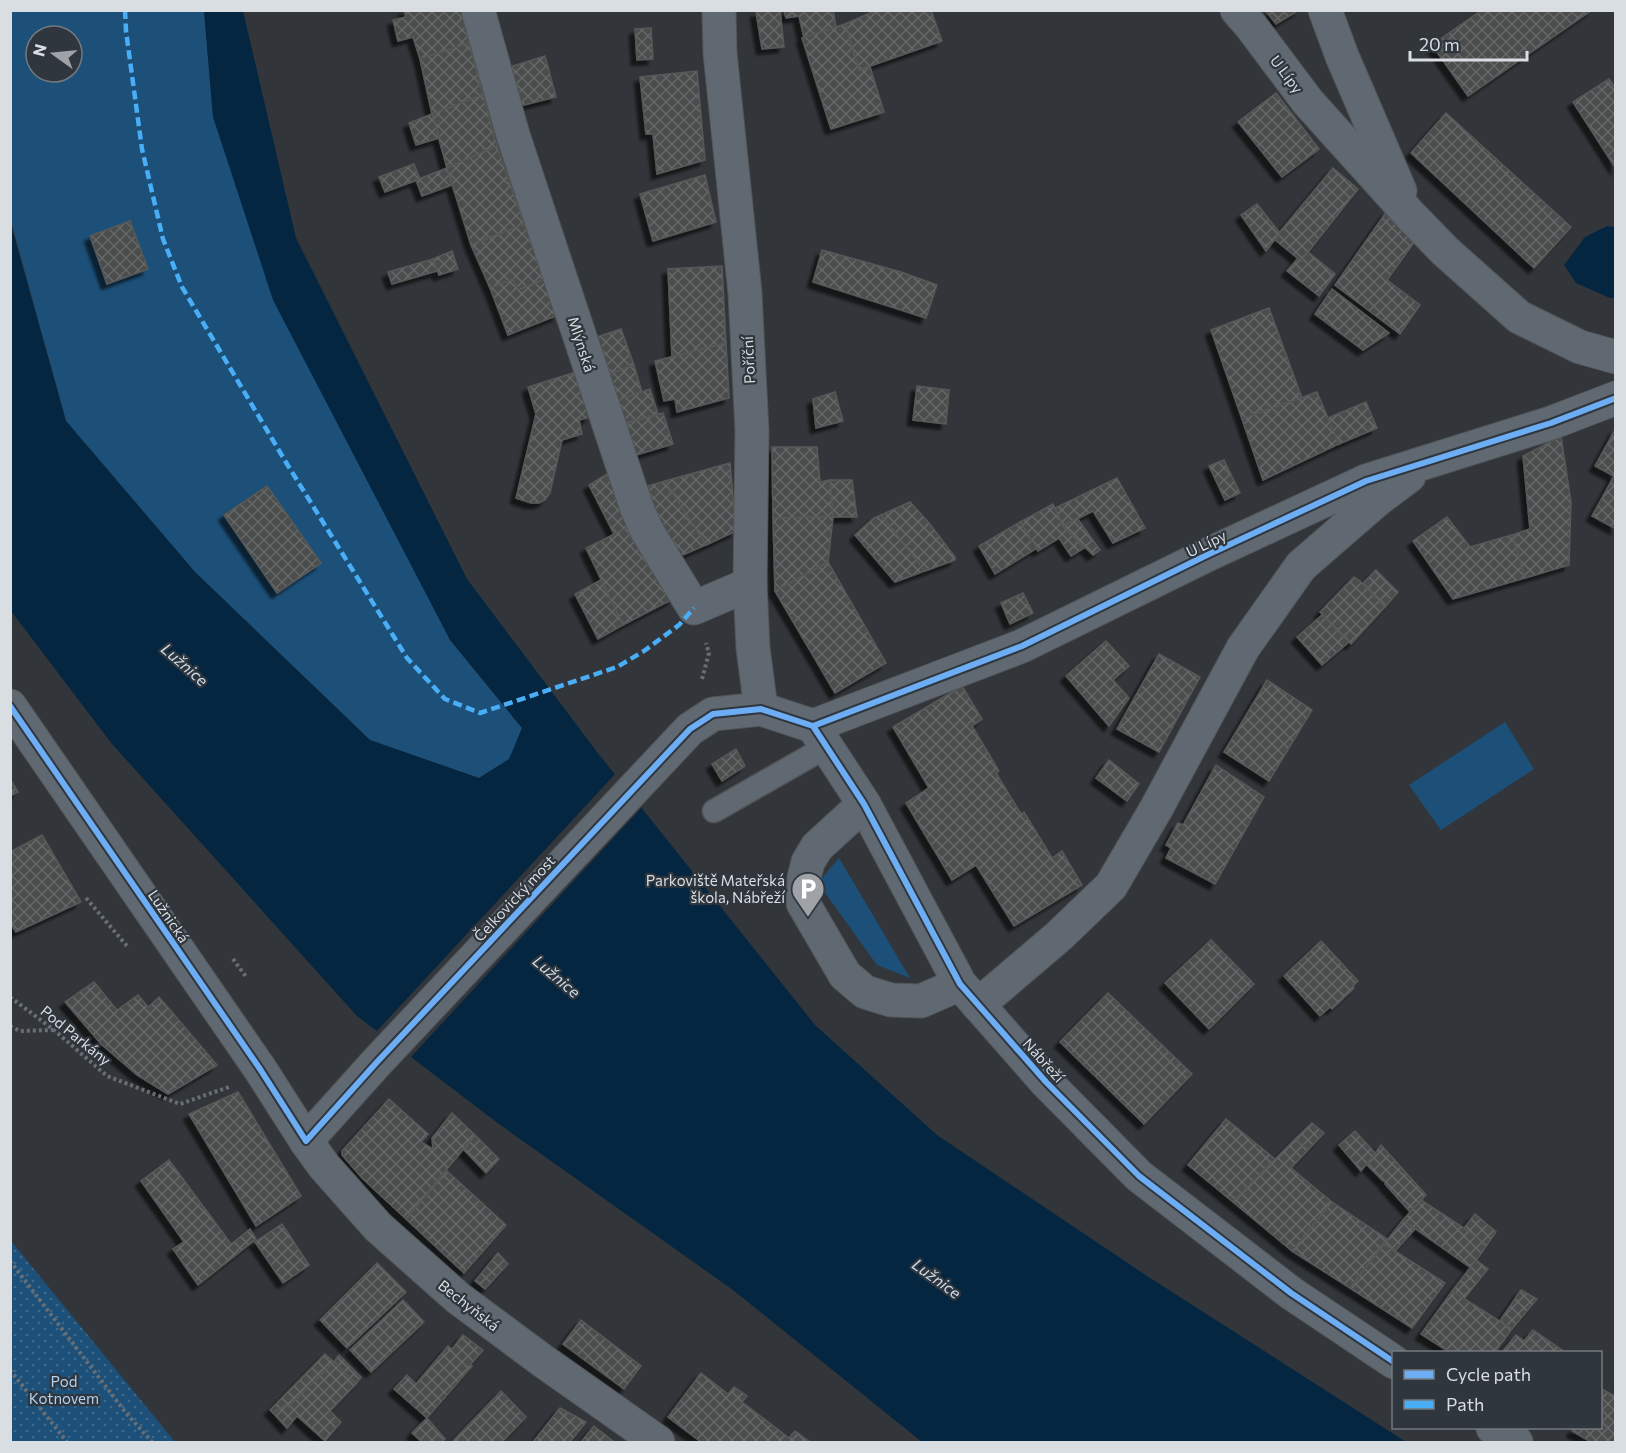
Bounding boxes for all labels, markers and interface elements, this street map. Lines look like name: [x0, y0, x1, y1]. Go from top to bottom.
north arrow: [24, 24, 84, 84]
scale bar: [1410, 24, 1527, 62]
text: 20 m: [1419, 33, 1460, 55]
text: N: [28, 42, 50, 58]
street label: U Lípy: [1267, 52, 1307, 97]
street label: Mlýnská: [565, 314, 599, 374]
street label: Poříční: [738, 335, 758, 384]
street label: U Lípy: [1183, 525, 1229, 560]
water label: Lužnice: [158, 639, 213, 690]
street label: Čelkovický most: [469, 851, 558, 945]
place label: Parkoviště Mateřská škola, Nábřeží: [646, 871, 786, 906]
parking icon: Parkoviště Mateřská škola, Nábřeží: [790, 871, 826, 918]
street label: Lužnická: [145, 886, 193, 946]
water label: Lužnice: [530, 951, 585, 1002]
street label: Pod Parkány: [37, 1001, 115, 1069]
street label: Nábřeží: [1020, 1034, 1069, 1087]
water label: Lužnice: [909, 1254, 966, 1302]
street label: Bechyňská: [435, 1276, 503, 1334]
legend: [1392, 1351, 1602, 1429]
text: Cycle path: [1446, 1363, 1531, 1385]
park label: Pod Kotnovem: [29, 1372, 99, 1407]
text: Path: [1446, 1393, 1484, 1415]

